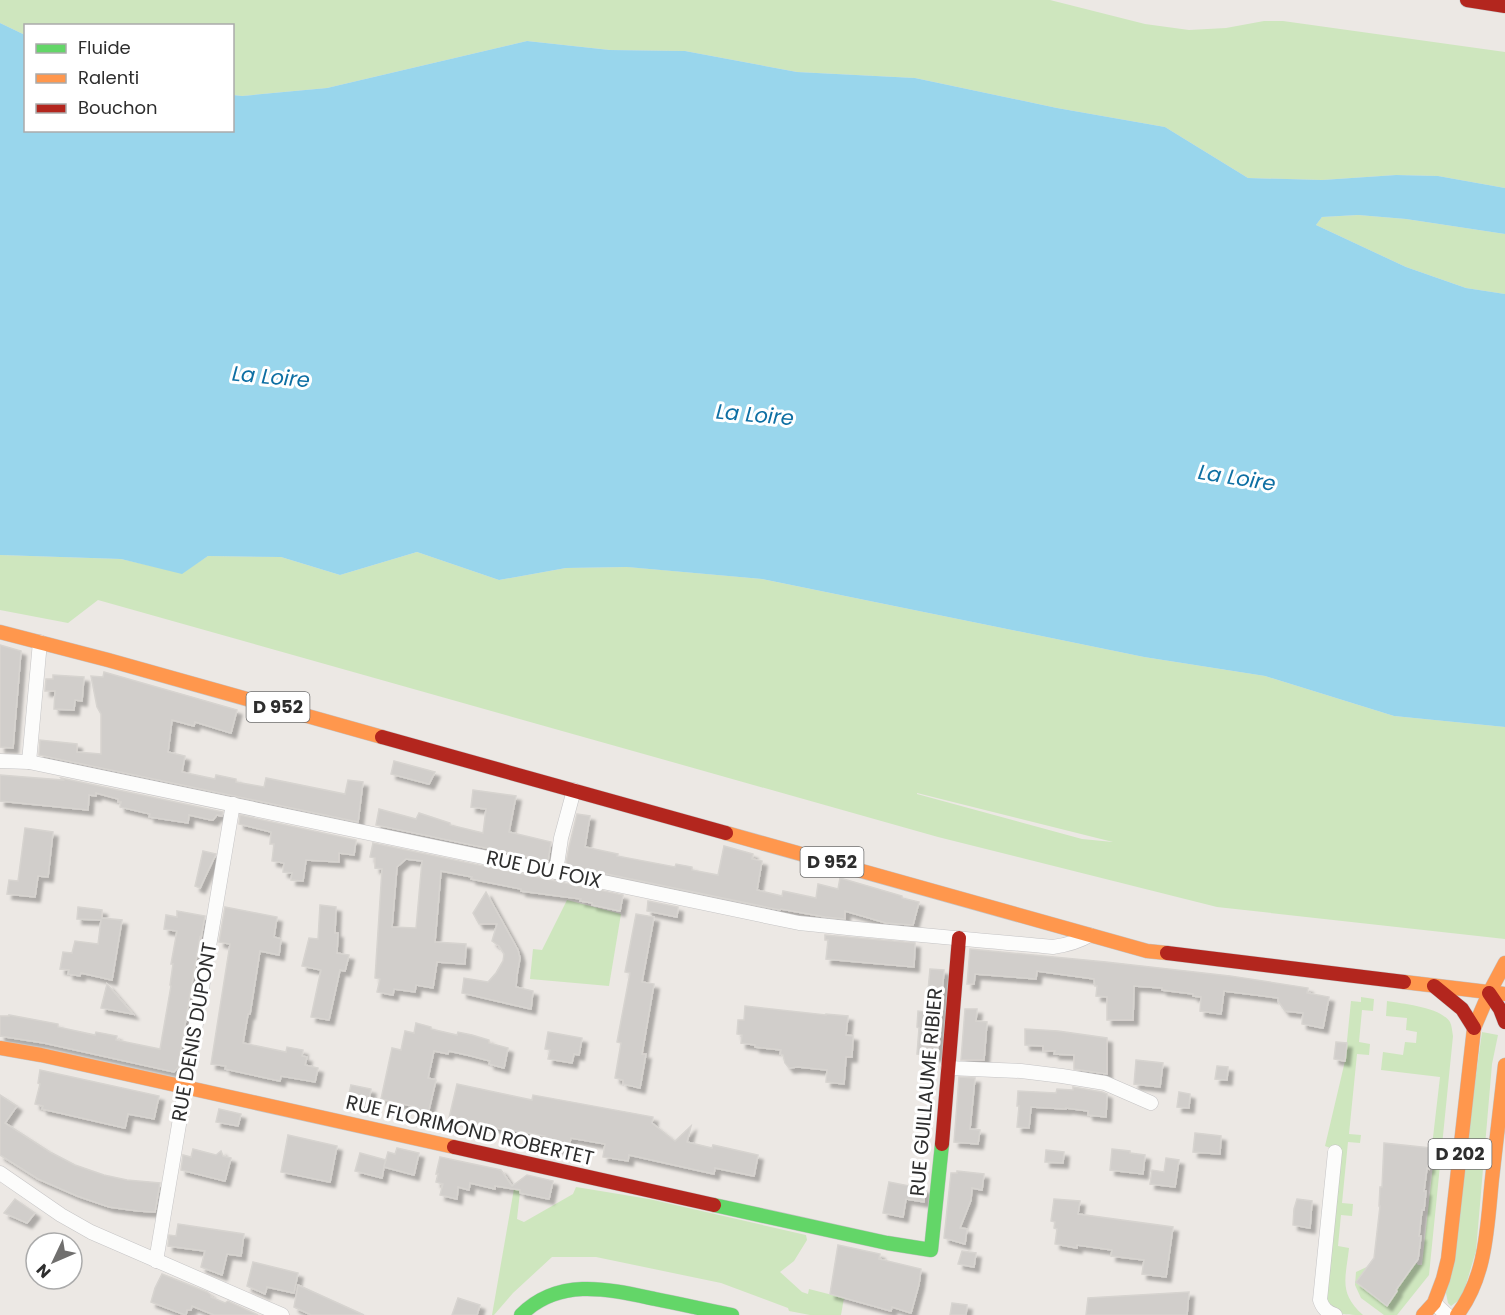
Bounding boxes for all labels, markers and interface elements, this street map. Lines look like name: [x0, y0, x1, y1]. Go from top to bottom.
legend: [24, 24, 234, 132]
text: Fluide: [78, 35, 131, 60]
text: Ralenti: [78, 65, 139, 90]
text: Bouchon: [78, 95, 158, 120]
water label: La Loire: [231, 359, 311, 394]
water label: La Loire: [715, 397, 795, 432]
water label: La Loire: [1196, 457, 1278, 498]
road number: D 952: [246, 692, 310, 722]
street label: RUE DU FOIX: [484, 843, 604, 895]
road number: D 952: [800, 847, 864, 877]
street label: RUE DENIS DUPONT: [164, 940, 224, 1124]
street label: RUE GUILLAUME RIBIER: [903, 987, 949, 1197]
street label: RUE FLORIMOND ROBERTET: [343, 1088, 597, 1172]
road number: D 202: [1428, 1139, 1492, 1169]
north arrow: [24, 1231, 84, 1291]
text: N: [31, 1259, 56, 1283]

